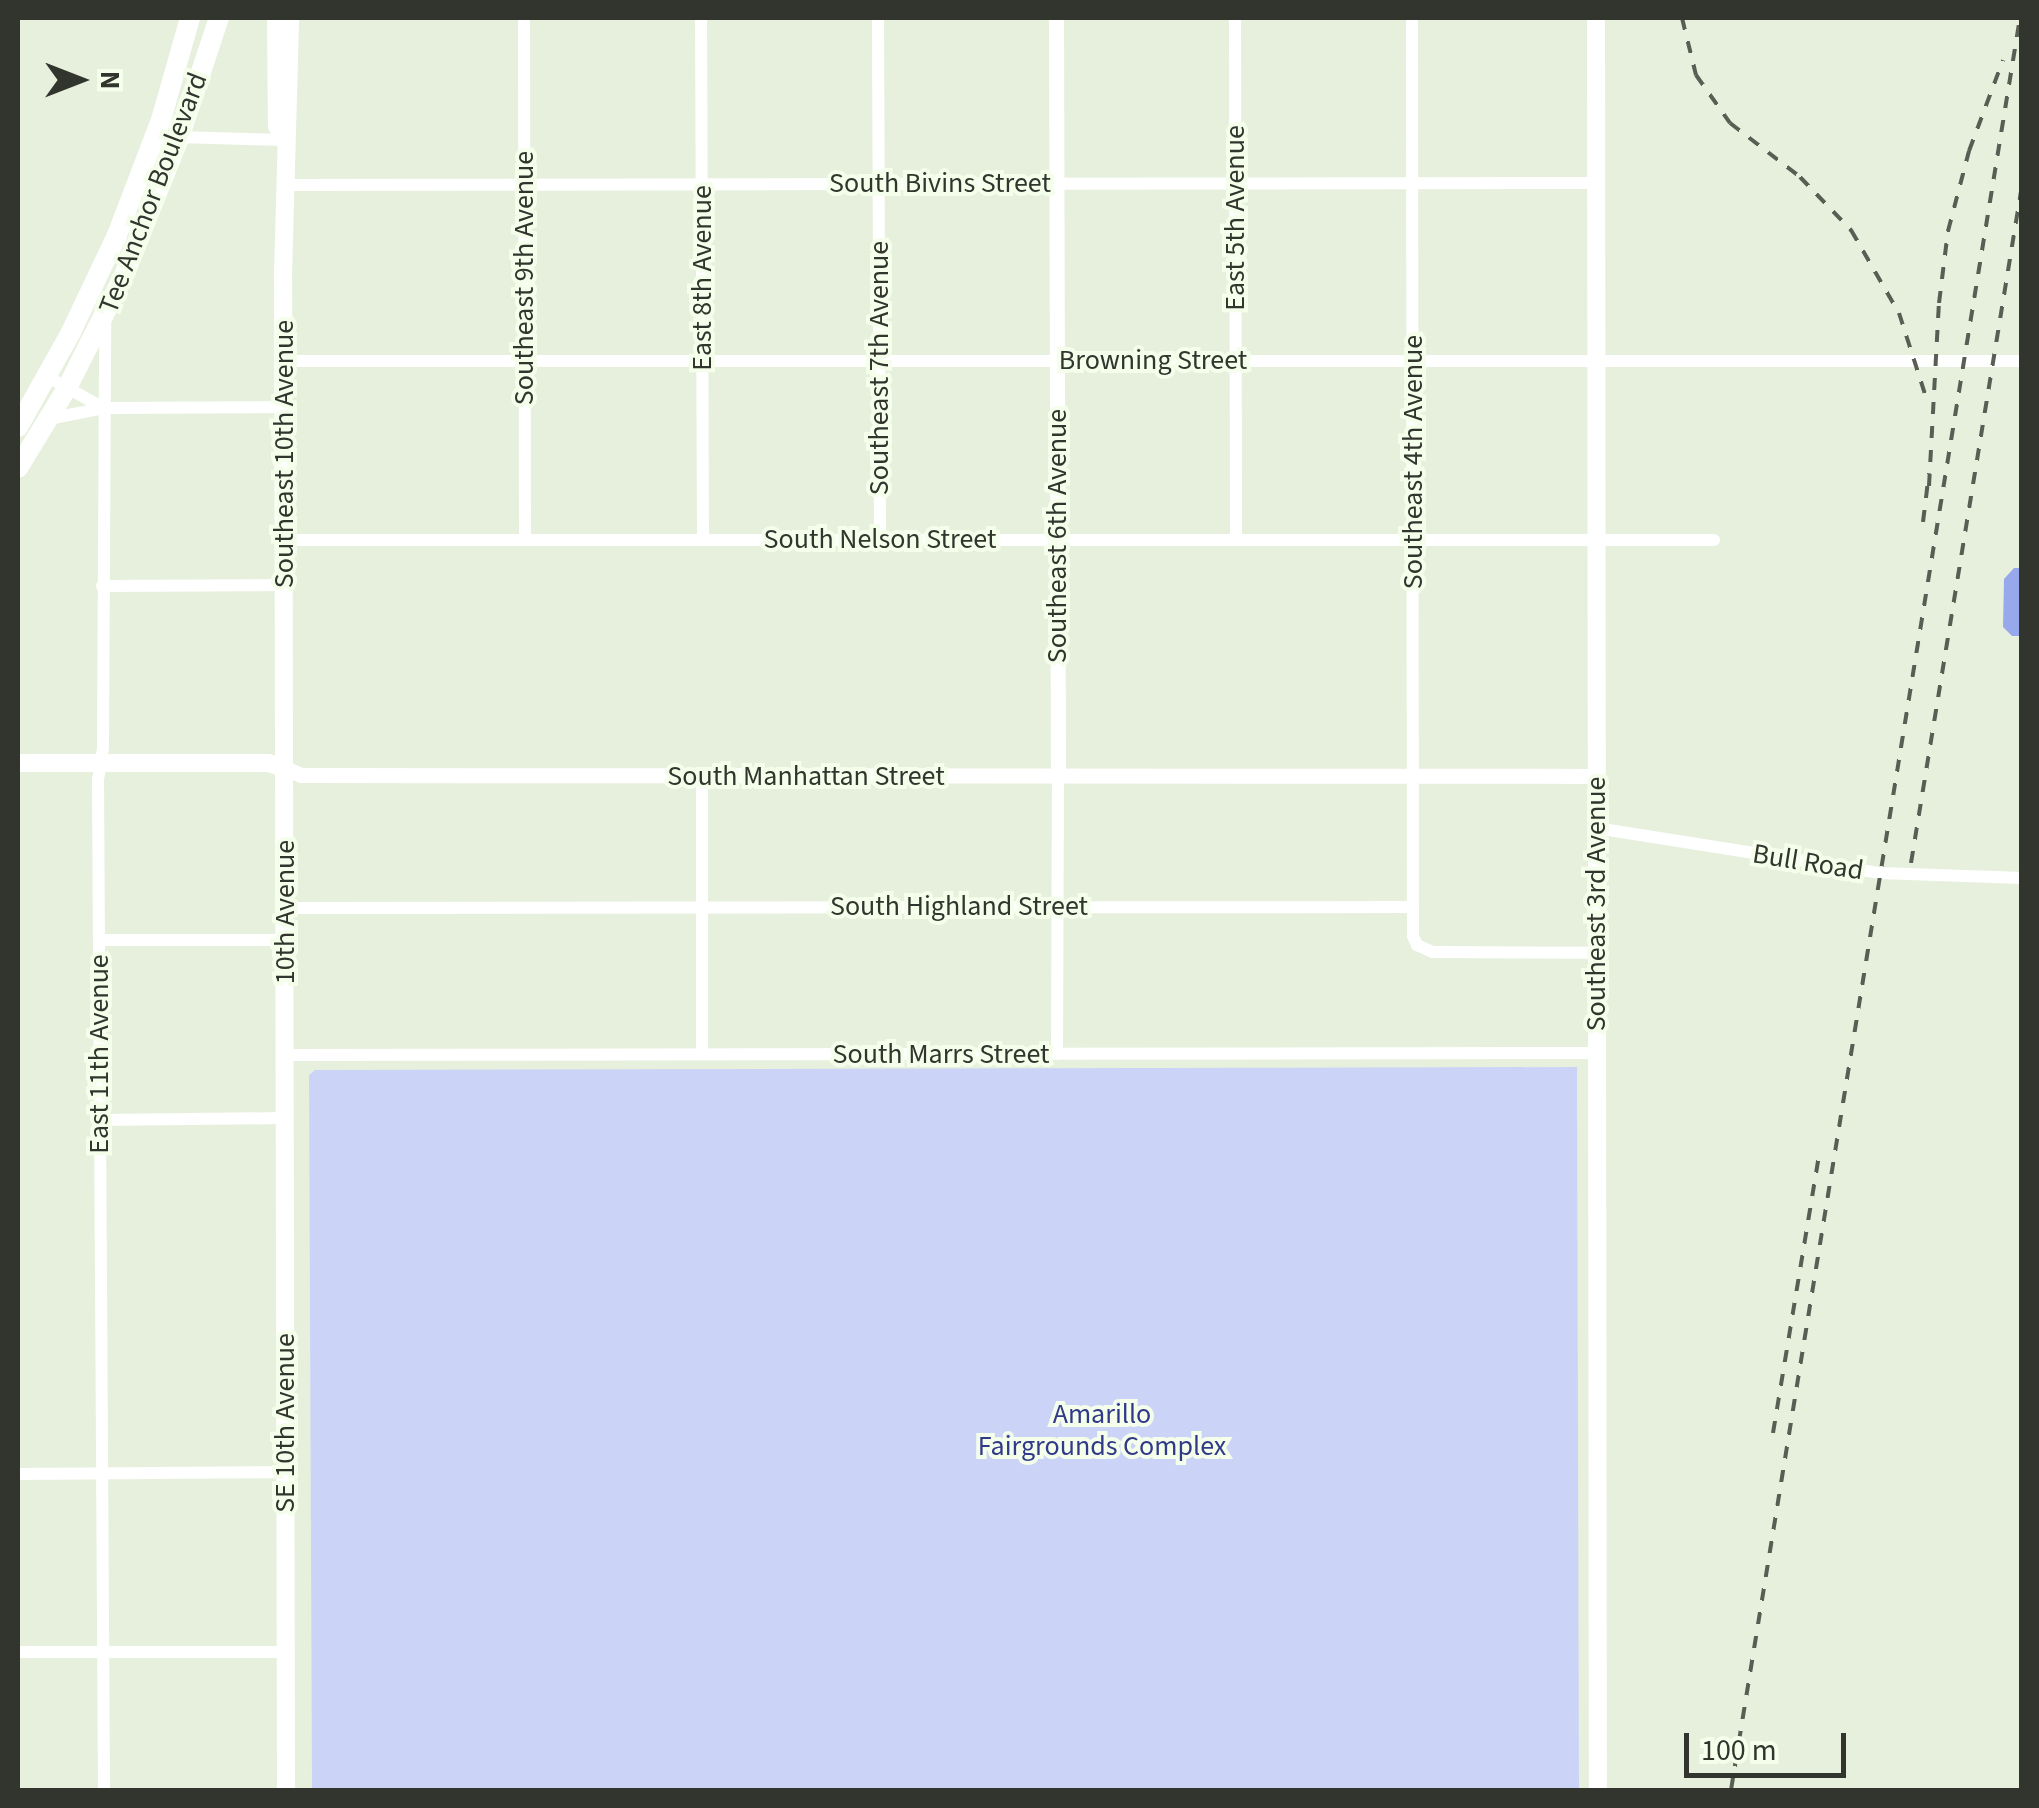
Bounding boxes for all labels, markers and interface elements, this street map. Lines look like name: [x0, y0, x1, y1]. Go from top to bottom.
north arrow: [30, 30, 130, 130]
street label: Tee Anchor Boulevard: [92, 68, 214, 318]
text: N: [90, 71, 130, 89]
street label: East 5th Avenue: [1218, 125, 1252, 311]
street label: Southeast 9th Avenue: [507, 151, 541, 405]
street label: South Bivins Street: [829, 166, 1051, 200]
street label: East 8th Avenue: [685, 185, 719, 371]
street label: Southeast 7th Avenue: [862, 241, 896, 495]
street label: Southeast 10th Avenue: [267, 320, 301, 588]
street label: Southeast 4th Avenue: [1396, 335, 1430, 589]
street label: Browning Street: [1059, 343, 1247, 377]
street label: Southeast 6th Avenue: [1040, 409, 1074, 663]
street label: South Nelson Street: [764, 522, 996, 556]
street label: South Manhattan Street: [667, 759, 945, 793]
street label: Southeast 3rd Avenue: [1579, 777, 1613, 1031]
street label: Bull Road: [1750, 837, 1866, 887]
street label: 10th Avenue: [268, 840, 302, 984]
street label: South Highland Street: [830, 889, 1088, 923]
street label: East 11th Avenue: [82, 954, 116, 1154]
street label: South Marrs Street: [833, 1037, 1049, 1071]
street label: SE 10th Avenue: [268, 1333, 302, 1513]
park label: Amarillo Fairgrounds Complex: [978, 1397, 1226, 1463]
scale bar: [1689, 1713, 1852, 1775]
text: 100 m: [1701, 1729, 1777, 1772]

